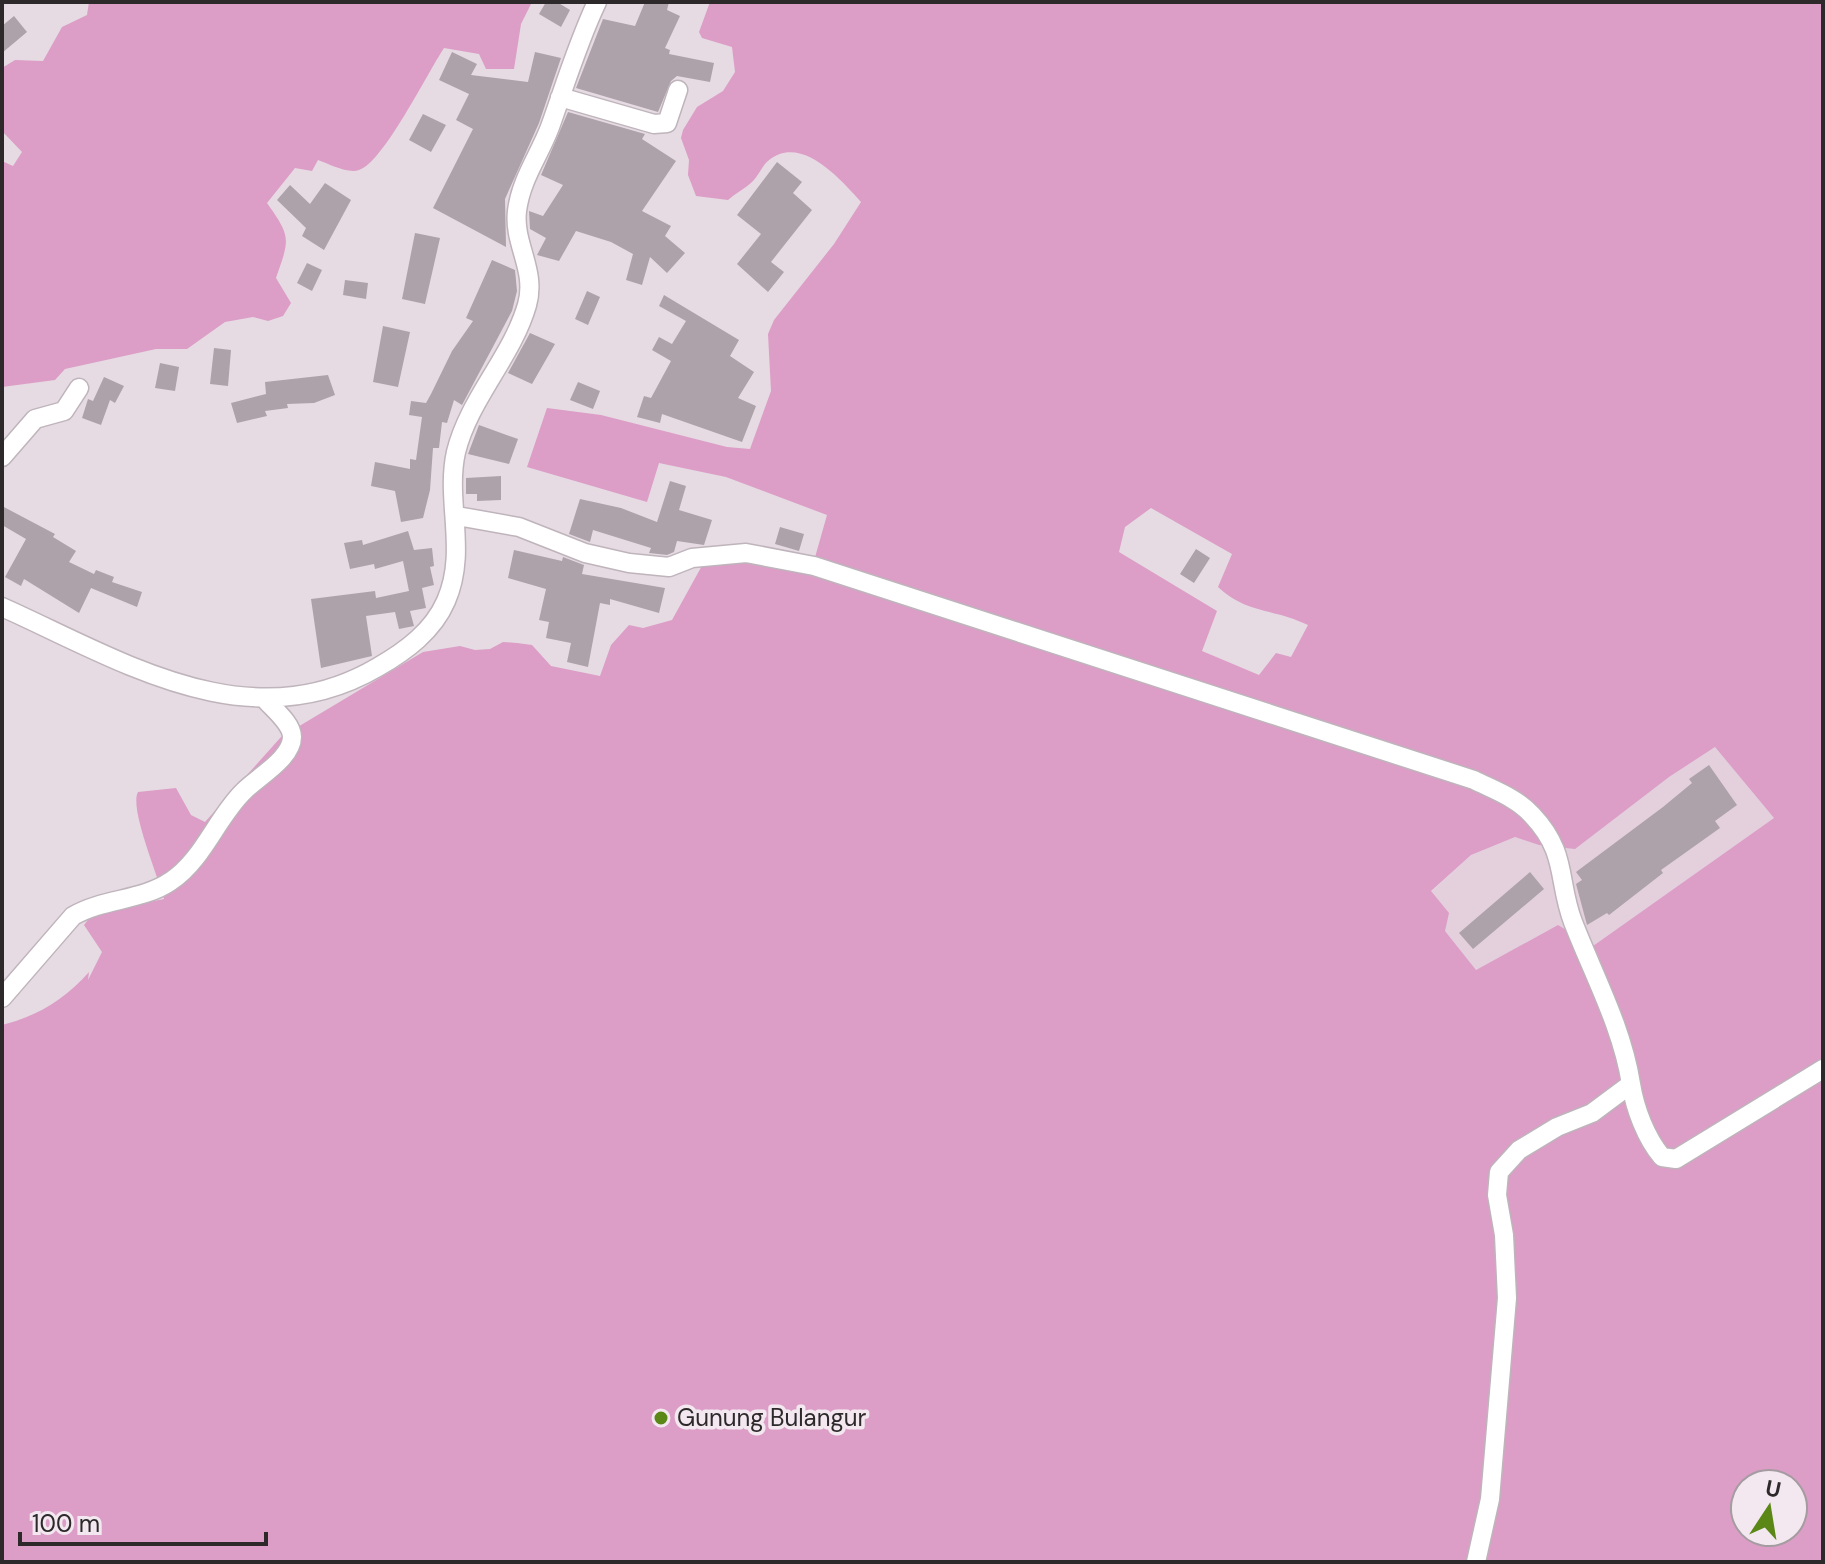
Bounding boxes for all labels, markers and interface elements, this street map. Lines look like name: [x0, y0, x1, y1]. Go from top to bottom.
place label: Gunung Bulangur: [677, 1402, 867, 1433]
marker: Gunung Bulangur: [652, 1409, 670, 1427]
north arrow: [1729, 1468, 1809, 1548]
text: U: [1763, 1473, 1783, 1505]
scale bar: [20, 1496, 266, 1546]
text: 100 m: [32, 1508, 100, 1539]

